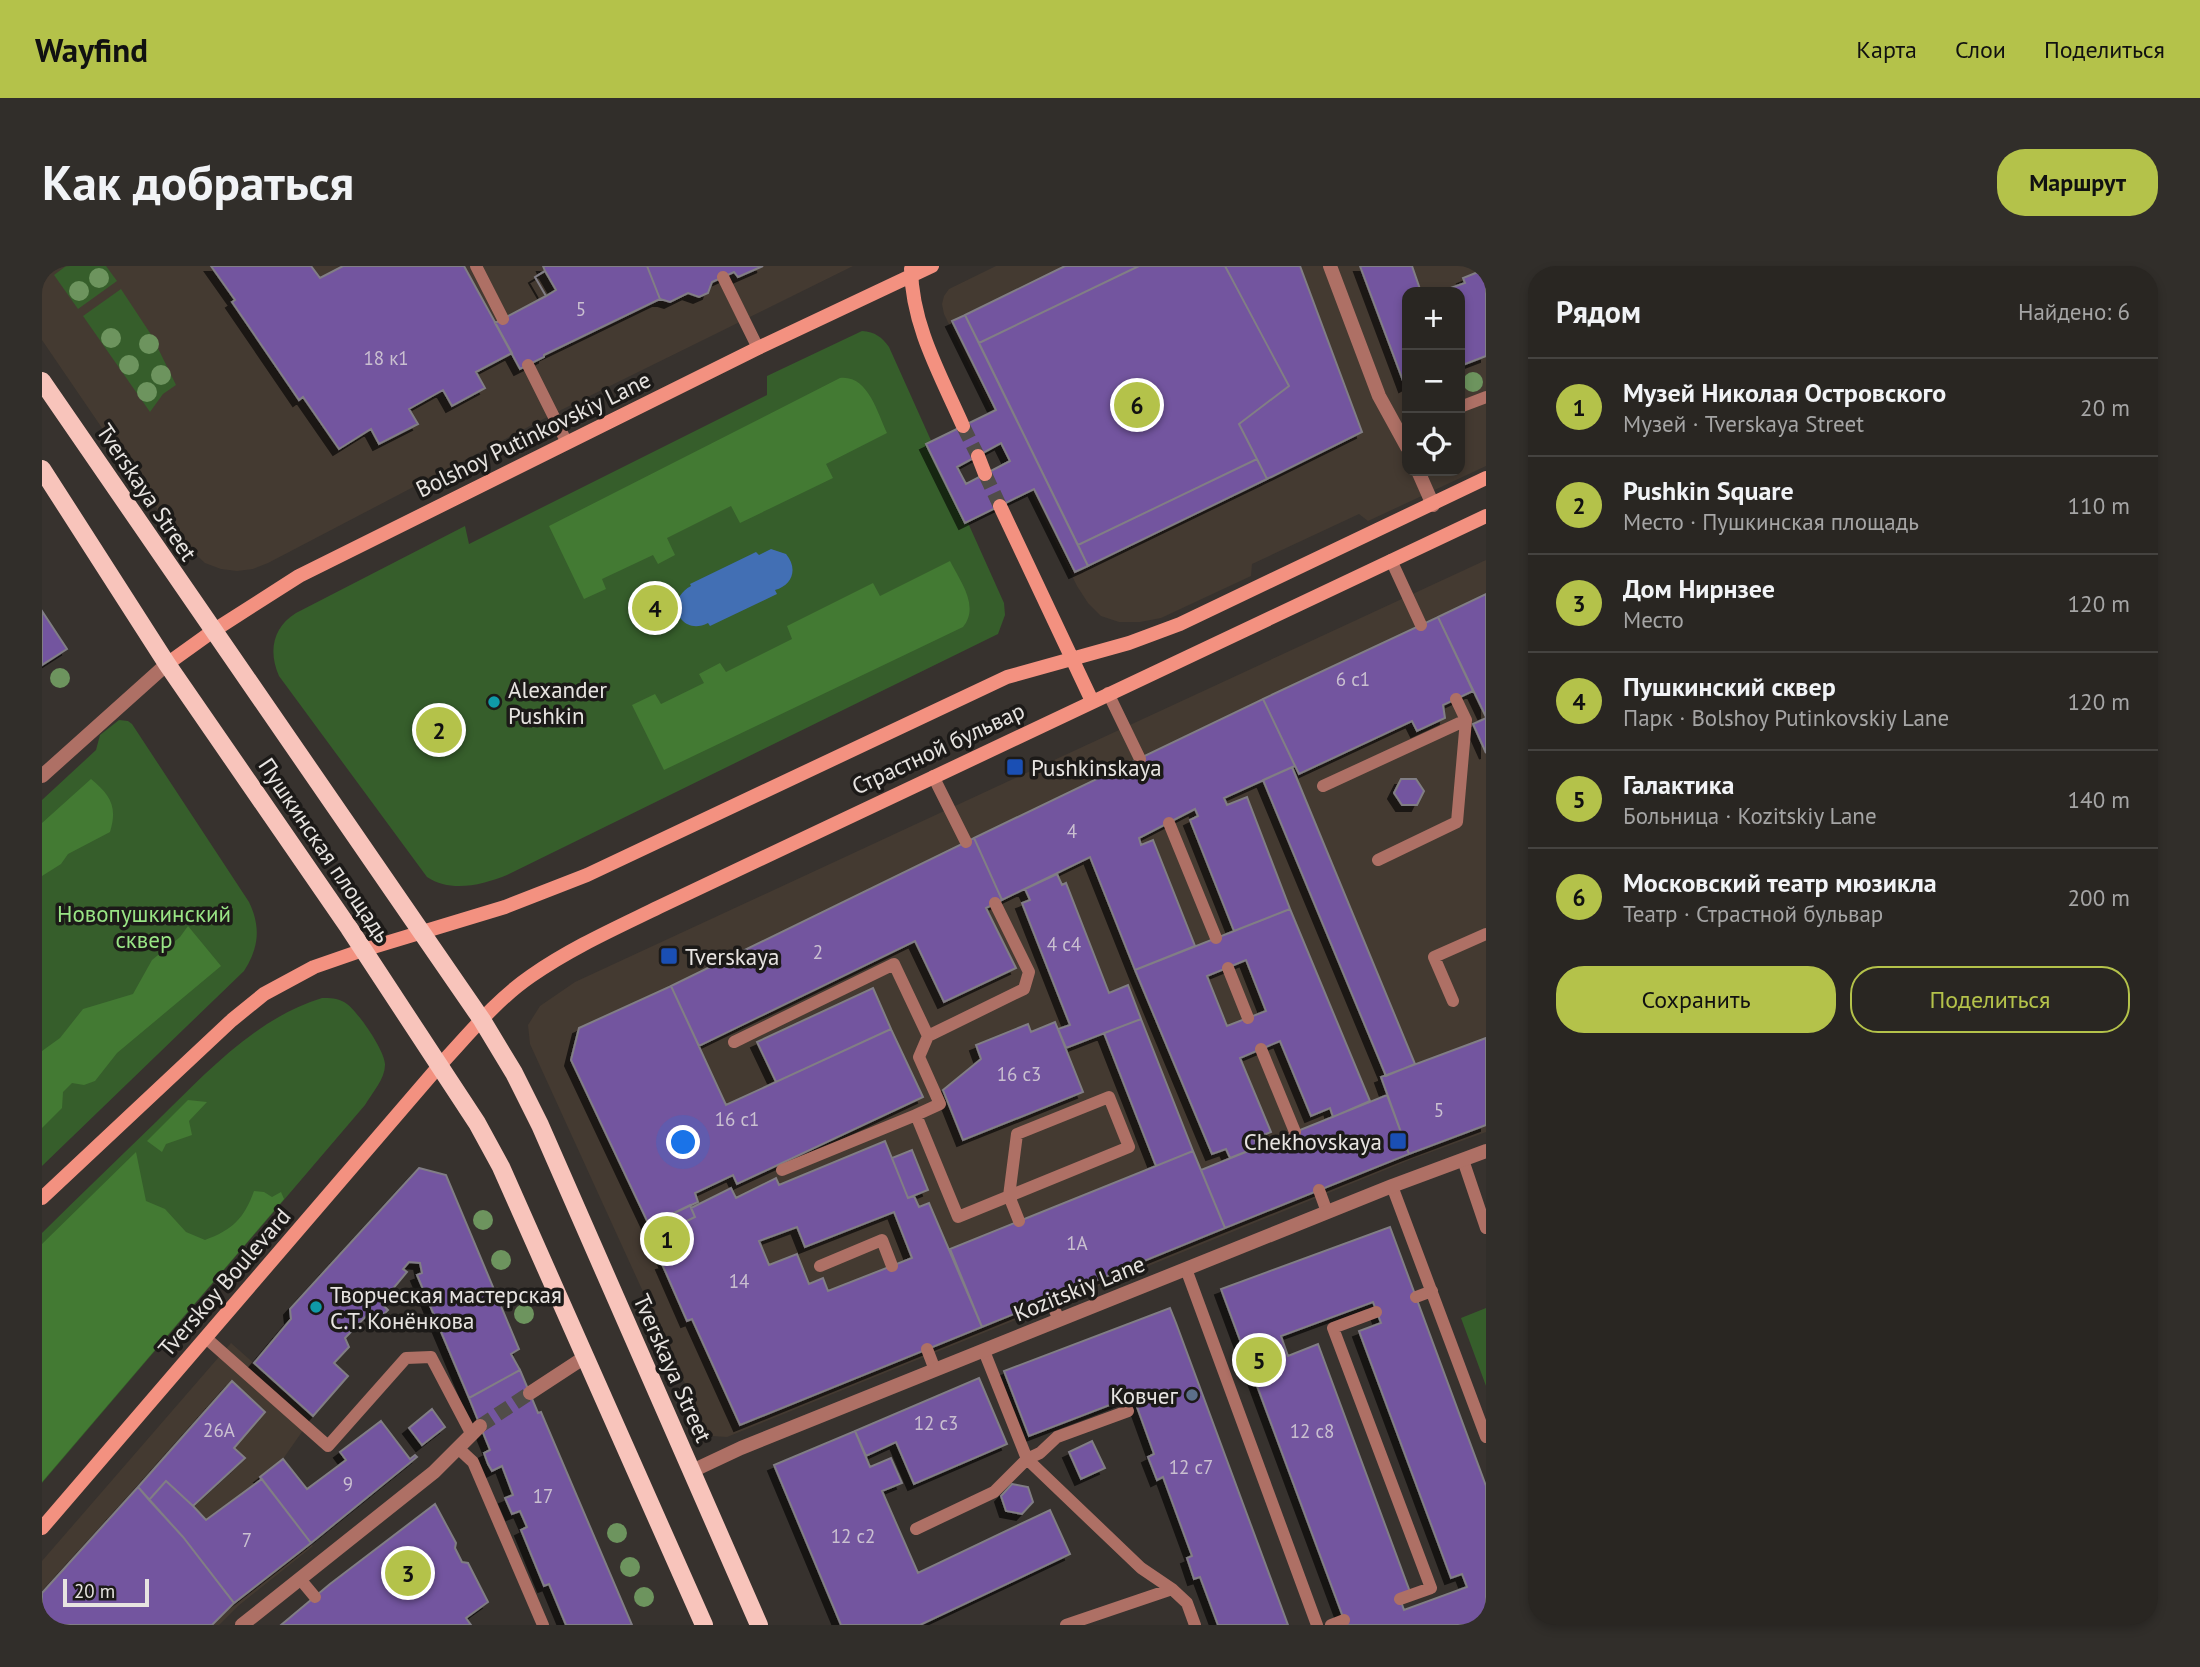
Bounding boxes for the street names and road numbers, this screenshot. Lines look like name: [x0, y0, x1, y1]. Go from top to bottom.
street label: Bolshoy Putinkovskiy Lane: [411, 364, 655, 504]
street label: Tverskaya Street: [90, 418, 204, 566]
street label: Страстной бульвар: [847, 695, 1029, 801]
street label: Пушкинская площадь: [252, 752, 398, 948]
street label: Tverskoy Boulevard: [152, 1202, 296, 1362]
street label: Kozitskiy Lane: [1009, 1248, 1149, 1328]
street label: Tverskaya Street: [627, 1289, 719, 1447]

